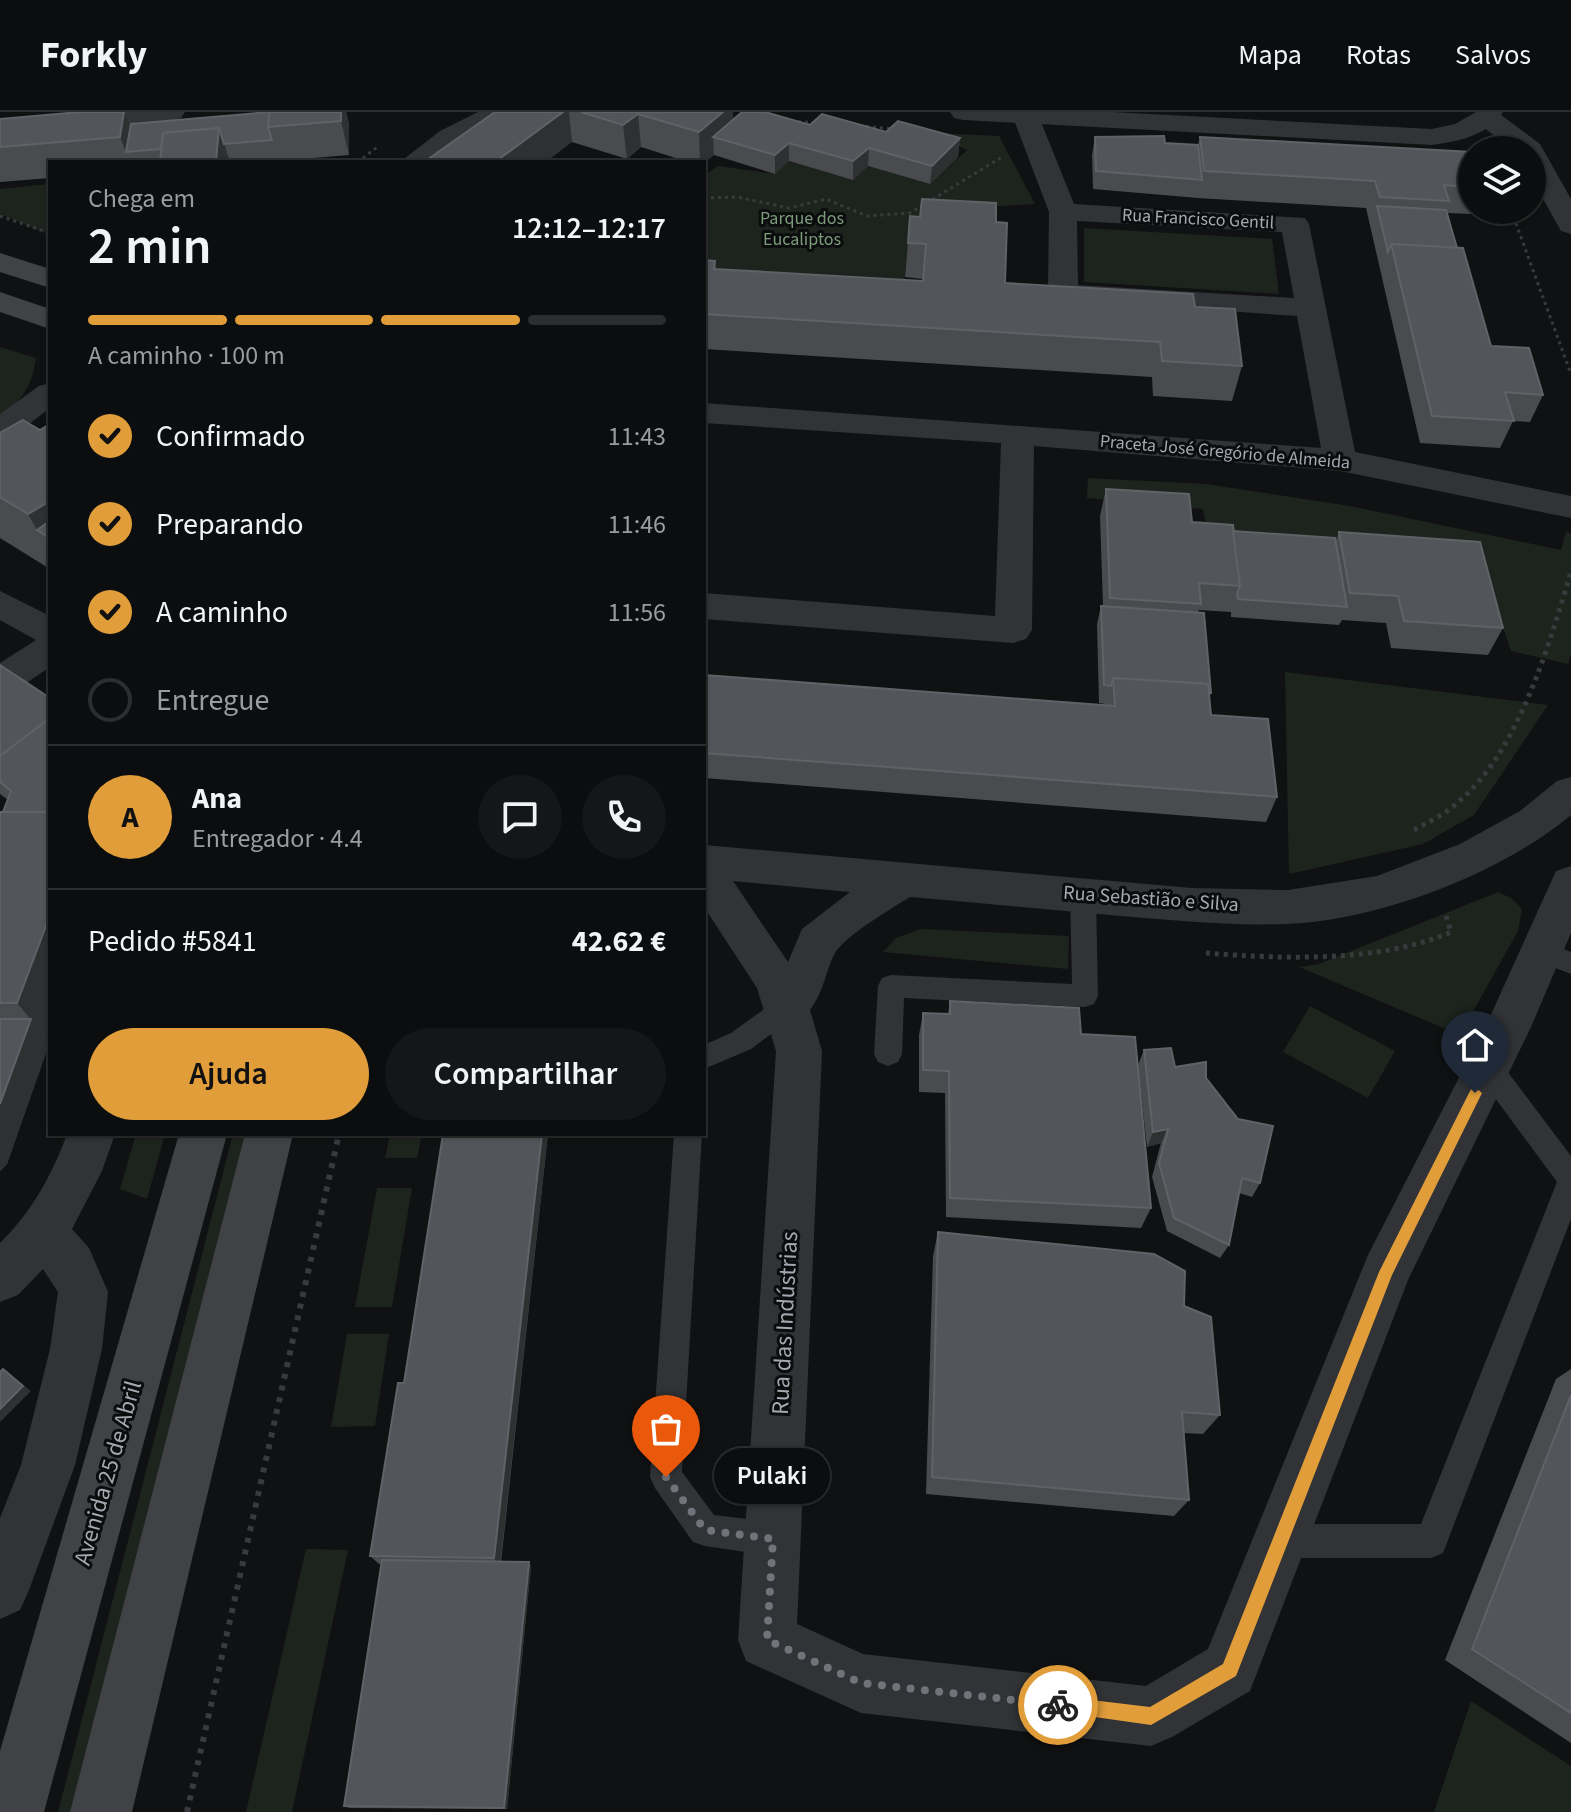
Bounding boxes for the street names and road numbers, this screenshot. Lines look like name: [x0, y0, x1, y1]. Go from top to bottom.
street label: Rua Francisco Gentil: [1121, 203, 1275, 235]
street label: Praceta José Gregório de Almeida: [1099, 429, 1351, 475]
street label: Rua Sebastião e Silva: [1062, 879, 1240, 919]
street label: Rua das Indústrias: [763, 1230, 807, 1416]
street label: Avenida 25 de Abril: [65, 1377, 151, 1569]

